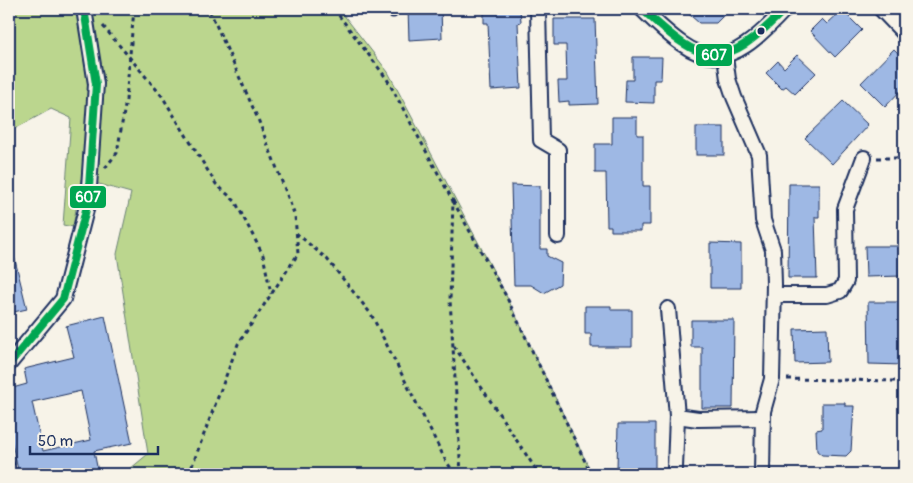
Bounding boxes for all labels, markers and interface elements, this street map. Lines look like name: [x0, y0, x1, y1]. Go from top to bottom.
unlabelled marker: [756, 26, 766, 36]
line badge: 607: [695, 43, 733, 67]
text: 607: [701, 47, 727, 64]
line badge: 607: [69, 185, 107, 209]
text: 607: [75, 189, 101, 206]
scale bar: [30, 423, 158, 455]
text: 50 m: [38, 432, 73, 451]

